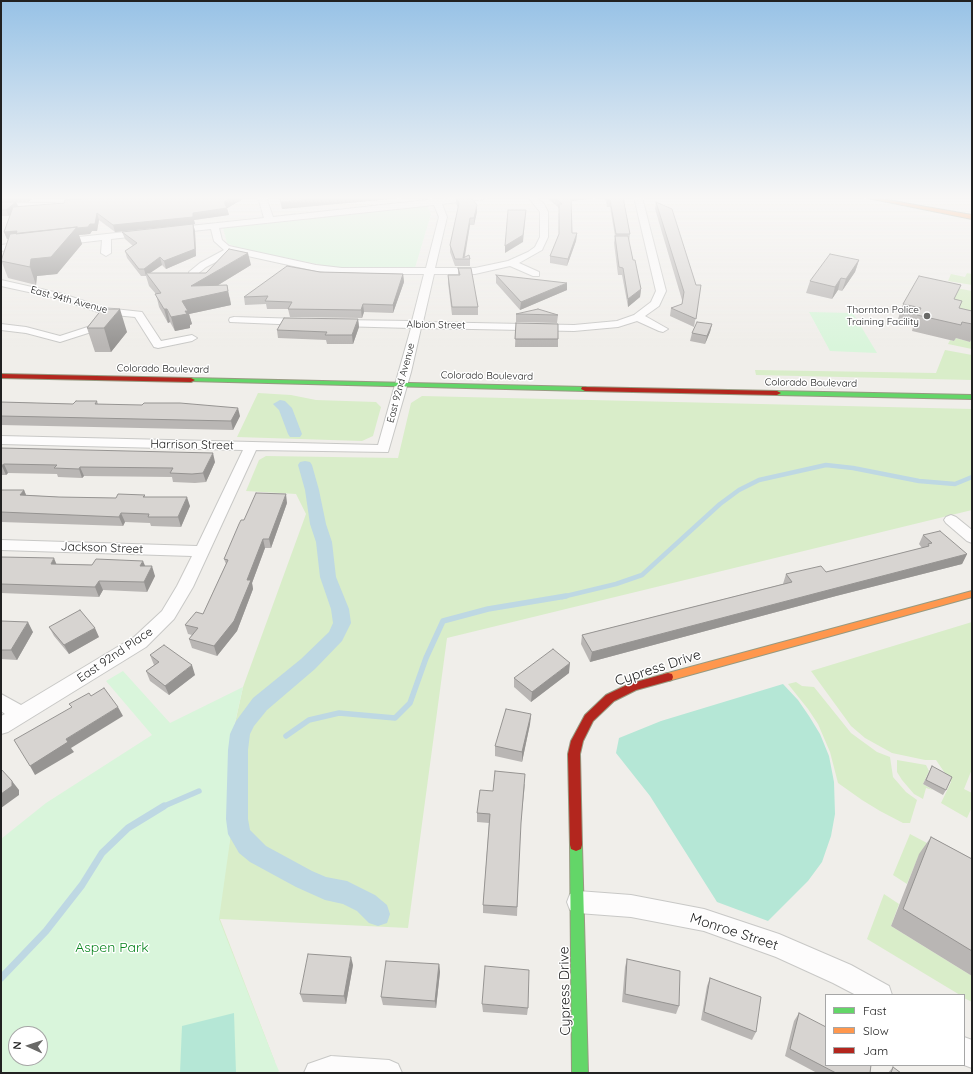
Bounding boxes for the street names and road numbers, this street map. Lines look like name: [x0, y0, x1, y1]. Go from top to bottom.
street label: East 94th Avenue: [29, 284, 109, 316]
street label: Albion Street: [406, 318, 466, 332]
street label: East 92nd Avenue: [385, 342, 417, 424]
street label: Colorado Boulevard: [117, 362, 209, 376]
street label: Colorado Boulevard: [441, 369, 533, 383]
street label: Colorado Boulevard: [765, 376, 857, 390]
street label: Harrison Street: [150, 437, 234, 453]
street label: Jackson Street: [60, 539, 144, 557]
street label: East 92nd Place: [74, 624, 156, 686]
street label: Cypress Drive: [613, 646, 703, 690]
street label: Monroe Street: [688, 910, 780, 954]
street label: Cypress Drive: [556, 946, 574, 1036]

